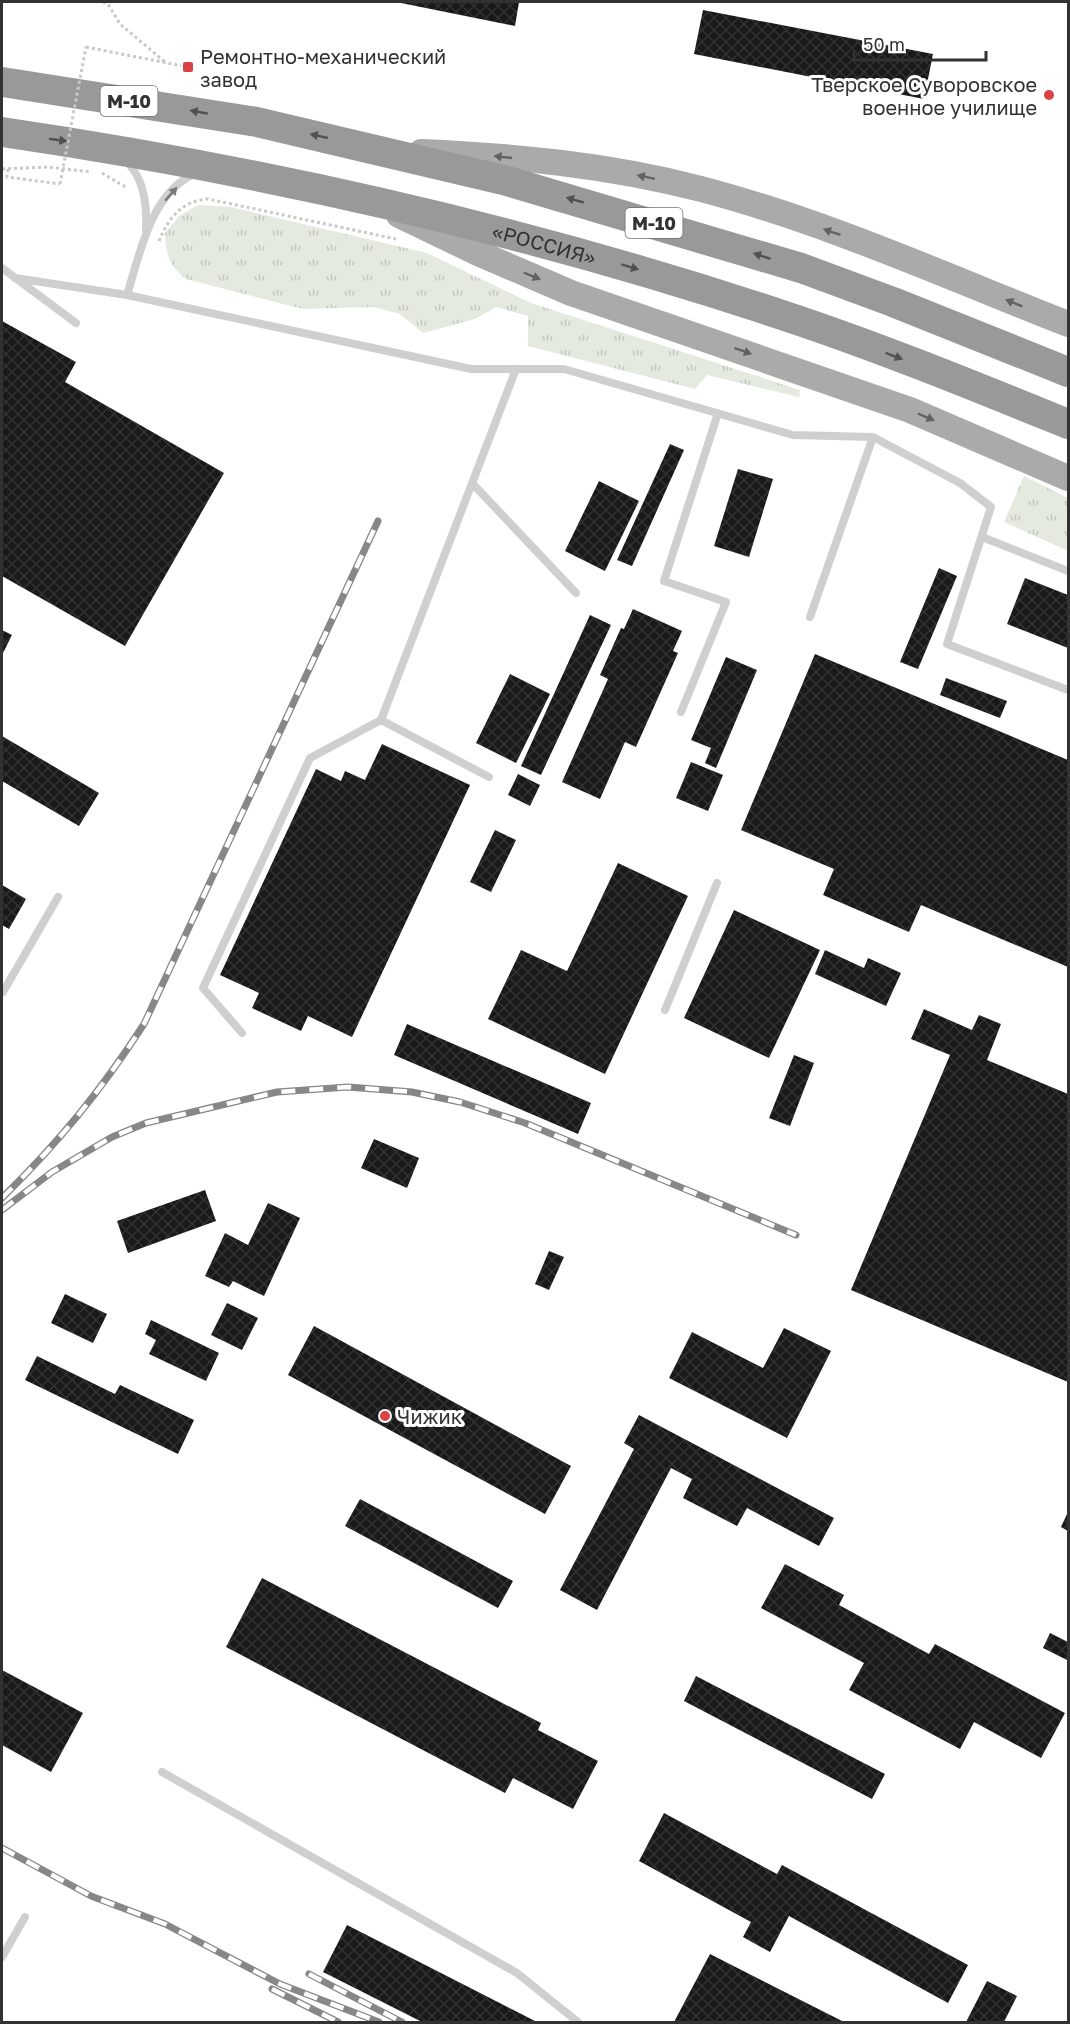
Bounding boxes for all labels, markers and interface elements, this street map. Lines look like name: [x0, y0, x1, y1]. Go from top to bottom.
scale bar: [854, 24, 986, 62]
text: 50 m: [863, 33, 905, 55]
place label: Ремонтно-механический завод: [200, 44, 446, 91]
marker: Ремонтно-механический завод: [181, 60, 195, 74]
place label: Тверское Суворовское военное училище: [811, 72, 1037, 119]
road number: М-10: [100, 86, 158, 116]
marker: Тверское Суворовское военное училище: [1042, 88, 1056, 102]
one-way arrow: [190, 107, 209, 116]
one-way arrow: [309, 131, 328, 140]
one-way arrow: [49, 136, 68, 145]
one-way arrow: [494, 152, 513, 162]
one-way arrow: [636, 172, 655, 181]
one-way arrow: [164, 186, 177, 202]
one-way arrow: [566, 195, 584, 204]
road number: М-10: [626, 208, 682, 238]
street label: «РОССИЯ»: [490, 218, 599, 269]
one-way arrow: [823, 227, 841, 237]
one-way arrow: [753, 251, 771, 260]
one-way arrow: [621, 263, 639, 272]
one-way arrow: [523, 272, 541, 281]
one-way arrow: [1005, 298, 1023, 307]
one-way arrow: [734, 347, 752, 357]
one-way arrow: [885, 352, 903, 361]
one-way arrow: [918, 412, 936, 422]
place label: Чижик: [397, 1404, 462, 1428]
marker: Чижик: [378, 1409, 392, 1423]

